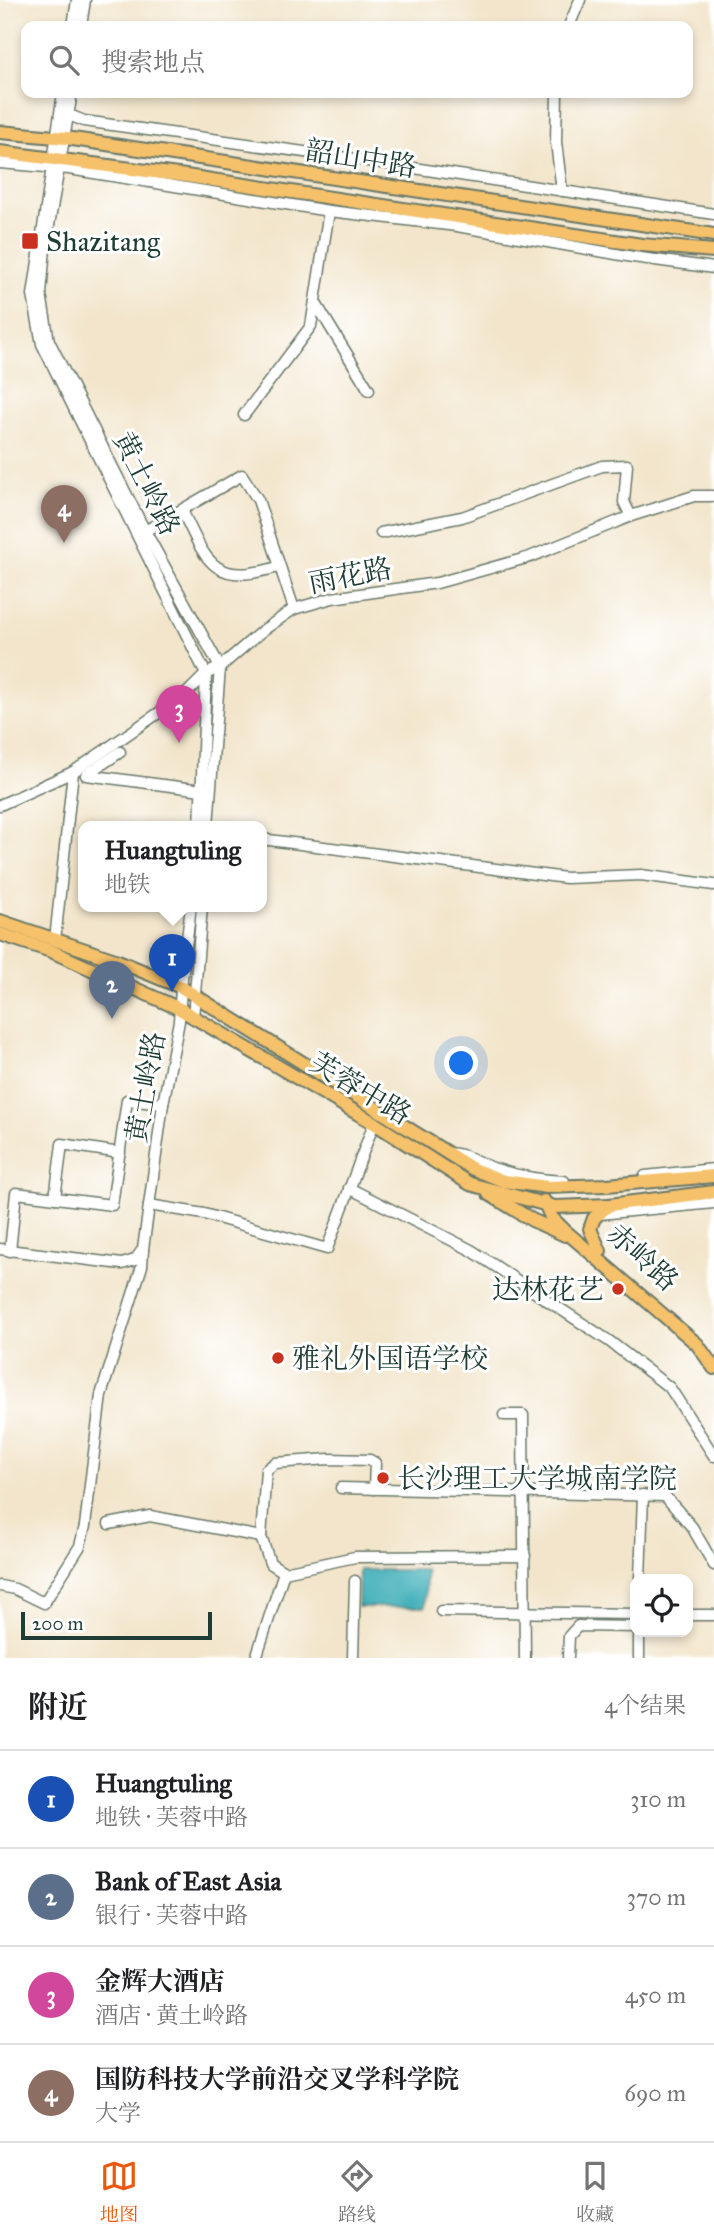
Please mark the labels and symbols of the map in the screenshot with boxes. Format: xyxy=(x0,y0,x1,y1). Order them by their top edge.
street label: 韶山中路 xyxy=(303,132,419,185)
place label: Shazitang xyxy=(46,224,161,259)
marker: Shazitang xyxy=(20,231,40,251)
street label: 黄土岭路 xyxy=(106,425,188,541)
pin: 4 xyxy=(41,485,87,543)
street label: 雨花路 xyxy=(306,550,395,601)
pin: 3 xyxy=(156,685,202,743)
pin: 1 xyxy=(149,934,195,992)
pin: 2 xyxy=(89,961,135,1019)
street label: 黄土岭路 xyxy=(119,1029,172,1145)
street label: 芙蓉中路 xyxy=(304,1045,418,1132)
your location xyxy=(444,1046,478,1080)
street label: 赤岭路 xyxy=(600,1216,686,1298)
place label: 达林花艺 xyxy=(492,1272,604,1307)
marker: 达林花艺 xyxy=(610,1281,626,1297)
place label: 雅礼外国语学校 xyxy=(292,1341,488,1376)
marker: 雅礼外国语学校 xyxy=(270,1350,286,1366)
place label: 长沙理工大学城南学院 xyxy=(397,1461,677,1496)
marker: 长沙理工大学城南学院 xyxy=(375,1470,391,1486)
scale bar xyxy=(21,1609,212,1641)

